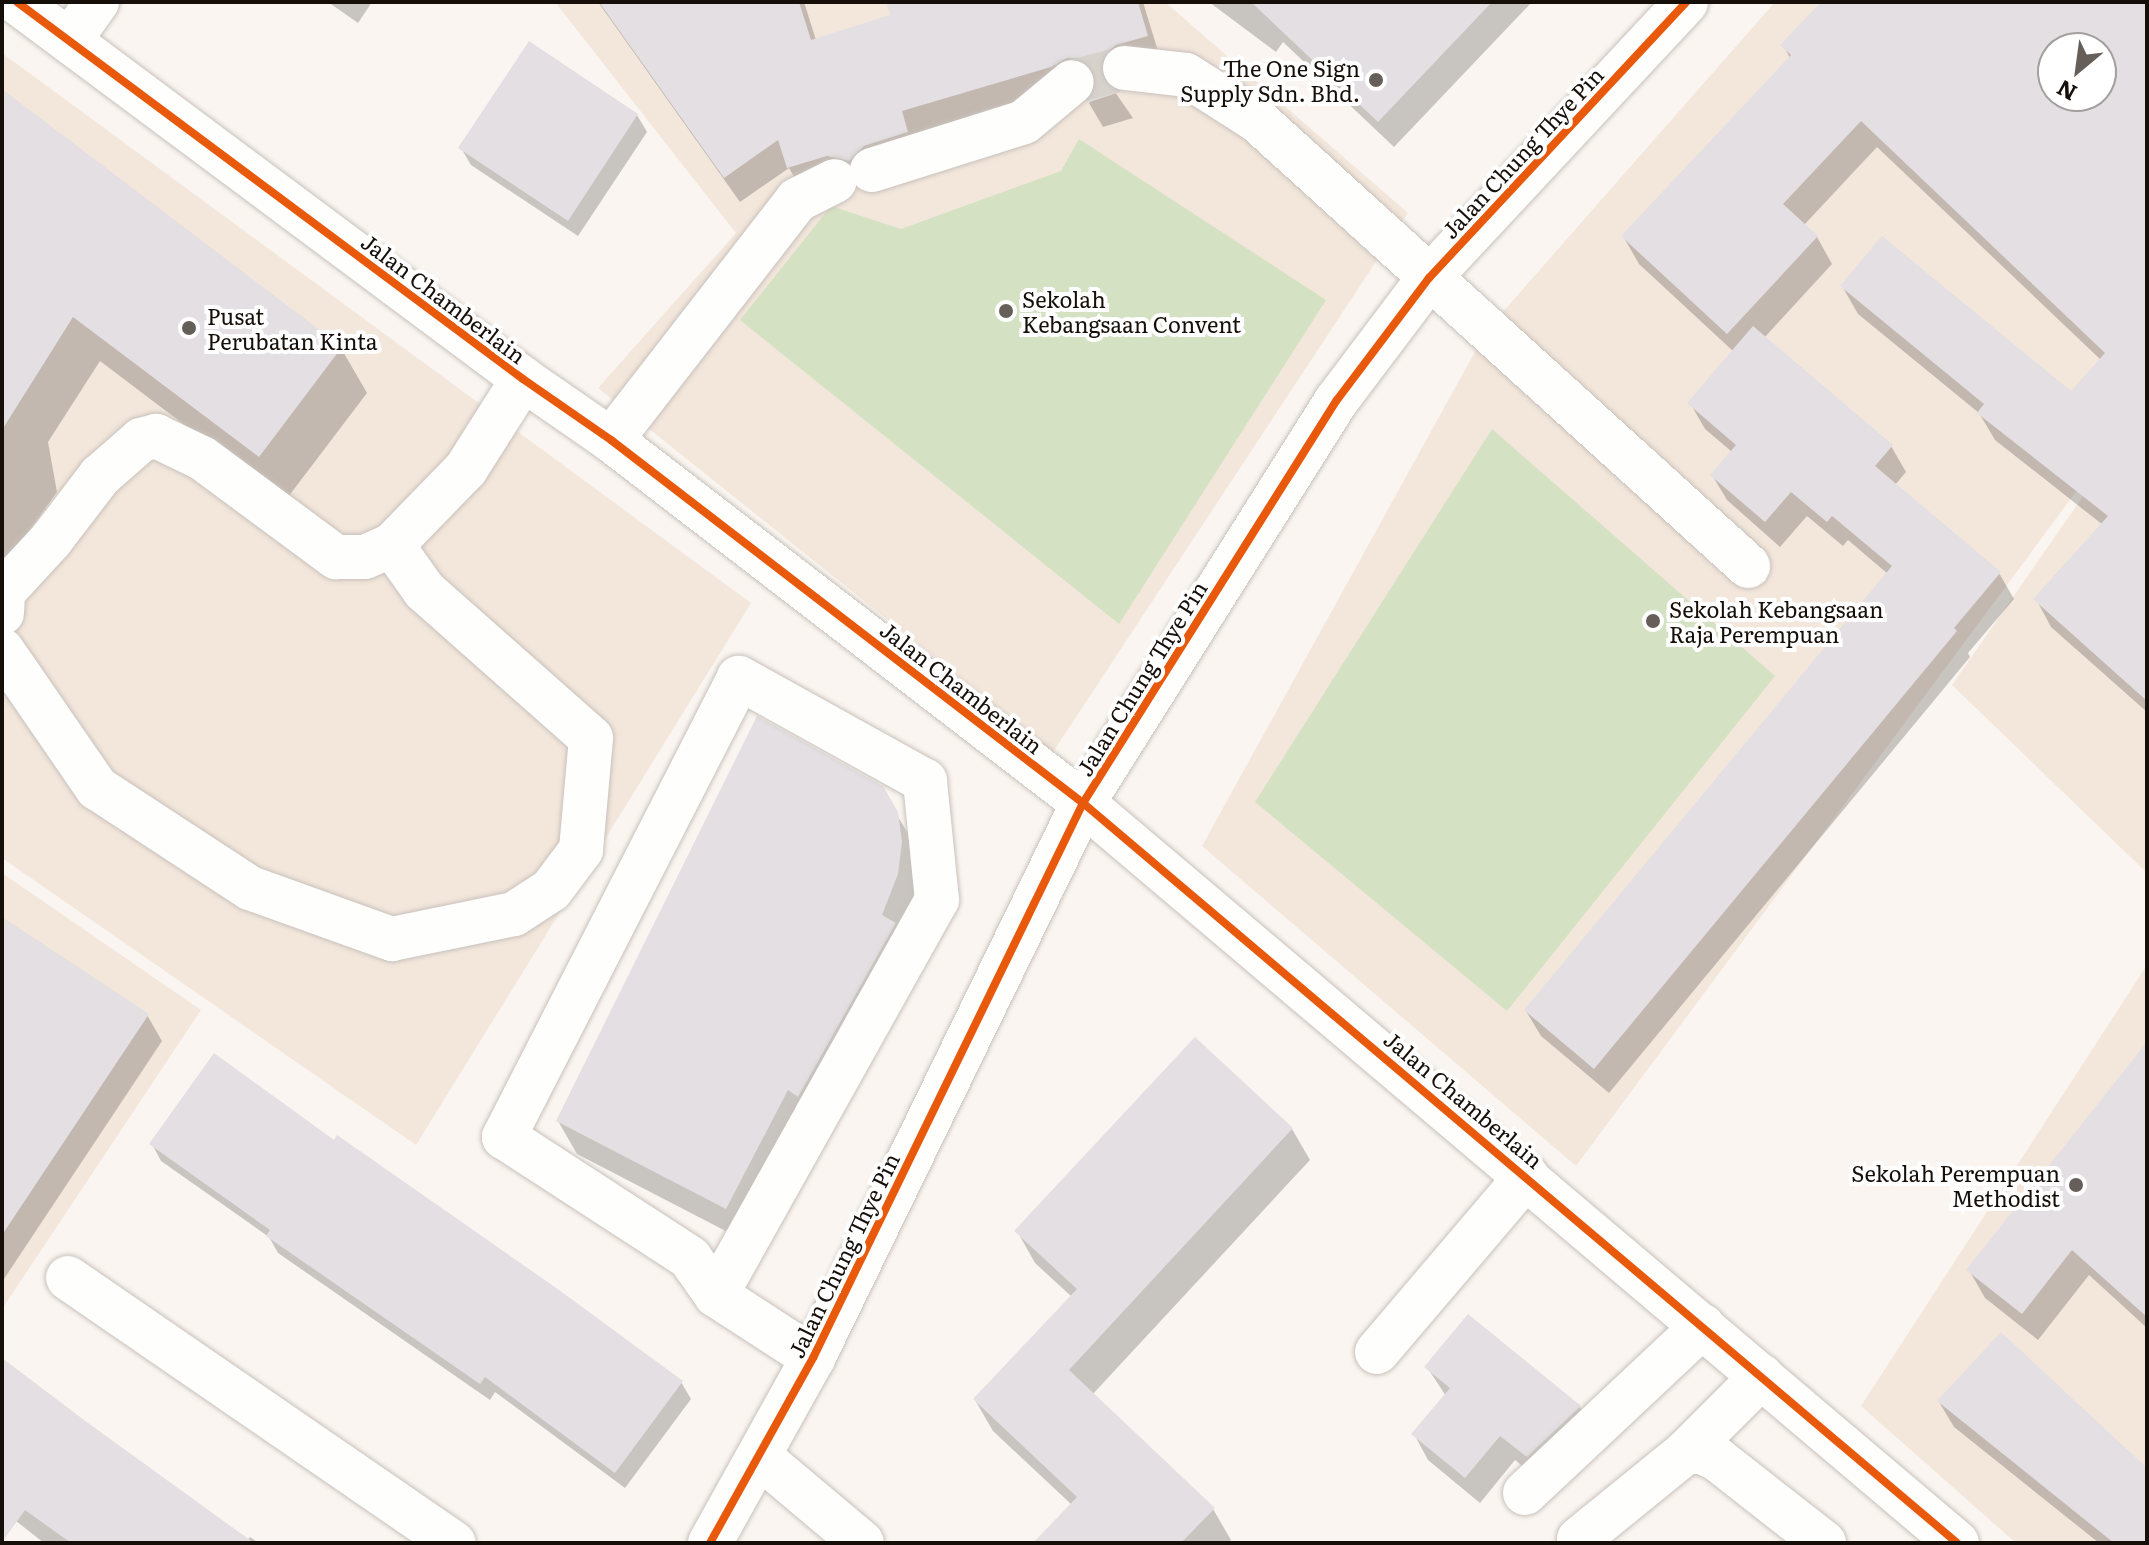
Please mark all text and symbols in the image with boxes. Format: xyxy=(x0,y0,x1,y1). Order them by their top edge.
north arrow xyxy=(2037,32,2117,112)
place label: The One Sign Supply Sdn. Bhd. xyxy=(1180,54,1360,106)
street label: Jalan Chung Thye Pin xyxy=(1436,61,1608,243)
marker: The One Sign Supply Sdn. Bhd. xyxy=(1367,71,1385,89)
text: N xyxy=(2050,73,2082,111)
street label: Jalan Chamberlain xyxy=(357,228,531,368)
place label: Sekolah Kebangsaan Convent xyxy=(1022,285,1241,336)
place label: Pusat Perubatan Kinta xyxy=(207,302,378,354)
marker: Sekolah Kebangsaan Convent xyxy=(997,302,1015,320)
marker: Pusat Perubatan Kinta xyxy=(178,317,200,339)
street label: Jalan Chung Thye Pin xyxy=(1070,576,1212,780)
place label: Sekolah Kebangsaan Raja Perempuan xyxy=(1669,595,1883,646)
marker: Sekolah Kebangsaan Raja Perempuan xyxy=(1644,612,1662,630)
street label: Jalan Chamberlain xyxy=(876,615,1048,759)
street label: Jalan Chamberlain xyxy=(1379,1025,1549,1173)
street label: Jalan Chung Thye Pin xyxy=(782,1148,904,1362)
place label: Sekolah Perempuan Methodist xyxy=(1851,1159,2060,1210)
marker: Sekolah Perempuan Methodist xyxy=(2067,1176,2085,1194)

